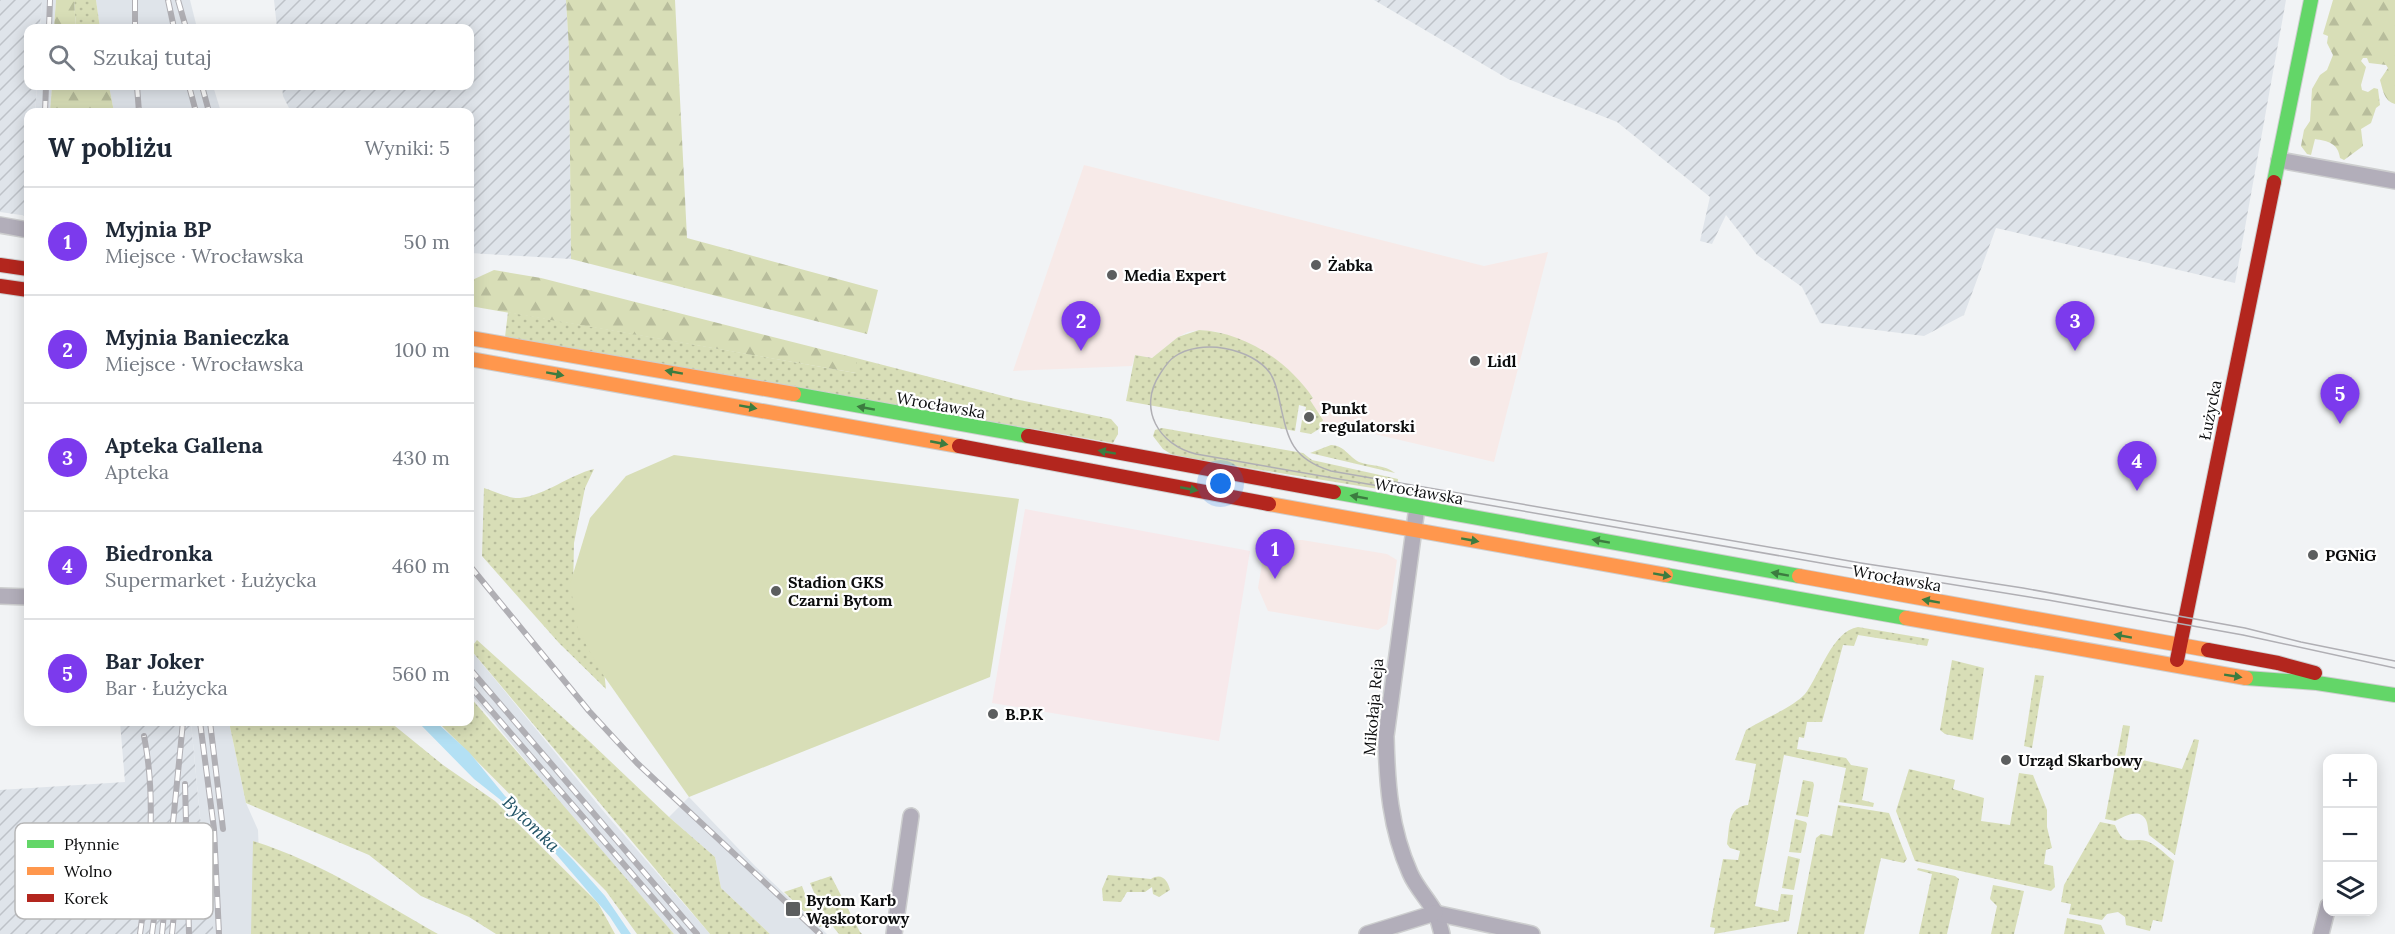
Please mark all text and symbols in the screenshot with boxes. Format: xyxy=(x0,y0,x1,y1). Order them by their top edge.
search box xyxy=(24,24,474,90)
icon: search xyxy=(45,41,78,74)
text: Szukaj tutaj xyxy=(93,43,212,71)
text: W pobliżu xyxy=(48,131,172,164)
text: Wyniki: 5 xyxy=(365,135,450,160)
text: Myjnia BP xyxy=(105,215,211,243)
text: 1 xyxy=(63,229,72,254)
text: 50 m xyxy=(404,229,450,254)
text: Miejsce · Wrocławska xyxy=(105,243,304,268)
place label: Żabka xyxy=(1328,255,1374,275)
marker: Żabka xyxy=(1309,258,1323,272)
place label: Media Expert xyxy=(1124,265,1227,285)
marker: Media Expert xyxy=(1105,268,1119,282)
pin: 2 xyxy=(1062,302,1100,351)
pin: 3 xyxy=(2056,302,2094,351)
text: Myjnia Banieczka xyxy=(105,323,289,351)
text: 2 xyxy=(62,337,73,362)
text: 100 m xyxy=(395,337,450,362)
text: Miejsce · Wrocławska xyxy=(105,351,304,376)
place label: Lidl xyxy=(1487,351,1516,371)
marker: Lidl xyxy=(1468,354,1482,368)
one-way arrow xyxy=(664,367,683,376)
one-way arrow xyxy=(546,369,565,378)
pin: 5 xyxy=(2320,374,2360,424)
street label: Łużycka xyxy=(2194,378,2226,442)
street label: Wrocławska xyxy=(895,387,987,423)
place label: Punkt regulatorski xyxy=(1321,398,1415,436)
one-way arrow xyxy=(738,403,757,412)
one-way arrow xyxy=(856,403,875,412)
marker: Punkt regulatorski xyxy=(1302,410,1316,424)
text: Apteka Gallena xyxy=(105,431,263,459)
one-way arrow xyxy=(930,439,949,448)
pin: 4 xyxy=(2118,442,2156,491)
text: 3 xyxy=(62,445,73,470)
text: 430 m xyxy=(392,445,450,470)
one-way arrow xyxy=(1097,447,1116,456)
text: Apteka xyxy=(105,459,169,484)
your location xyxy=(1206,469,1235,498)
street label: Wrocławska xyxy=(1373,473,1465,509)
one-way arrow xyxy=(1180,485,1199,494)
one-way arrow xyxy=(1350,492,1369,501)
pin: 1 xyxy=(1256,530,1294,579)
one-way arrow xyxy=(1461,536,1480,545)
one-way arrow xyxy=(1592,536,1611,545)
text: Biedronka xyxy=(105,539,213,567)
place label: PGNiG xyxy=(2325,545,2376,565)
marker: PGNiG xyxy=(2306,548,2320,562)
text: 4 xyxy=(62,553,73,578)
text: 460 m xyxy=(392,553,450,578)
street label: Wrocławska xyxy=(1851,560,1943,596)
text: Supermarket · Łużycka xyxy=(105,567,317,592)
one-way arrow xyxy=(1770,569,1789,578)
one-way arrow xyxy=(1653,570,1672,579)
place label: Stadion GKS Czarni Bytom xyxy=(788,572,893,610)
marker: Stadion GKS Czarni Bytom xyxy=(769,584,783,598)
one-way arrow xyxy=(1921,596,1940,605)
one-way arrow xyxy=(2113,631,2132,640)
text: Bar Joker xyxy=(105,647,204,675)
street label: Mikołaja Reja xyxy=(1359,657,1387,757)
text: 5 xyxy=(62,661,73,686)
text: 560 m xyxy=(392,661,450,686)
one-way arrow xyxy=(2224,672,2243,681)
text: Bar · Łużycka xyxy=(105,675,228,700)
place label: B.P.K xyxy=(1005,704,1044,724)
marker: B.P.K xyxy=(986,707,1000,721)
place label: Urząd Skarbowy xyxy=(2018,750,2143,770)
marker: Urząd Skarbowy xyxy=(1999,753,2013,767)
map controls xyxy=(2323,754,2377,916)
button: + xyxy=(2323,754,2377,808)
water label: Bytomka xyxy=(498,791,565,857)
button: − xyxy=(2323,808,2377,862)
legend xyxy=(15,823,213,919)
text: Płynnie xyxy=(64,834,120,854)
text: Wolno xyxy=(64,861,112,881)
button: layers xyxy=(2323,862,2377,916)
text: Korek xyxy=(64,888,109,908)
place label: Bytom Karb Wąskotorowy xyxy=(806,890,910,928)
marker: Bytom Karb Wąskotorowy xyxy=(784,900,802,918)

